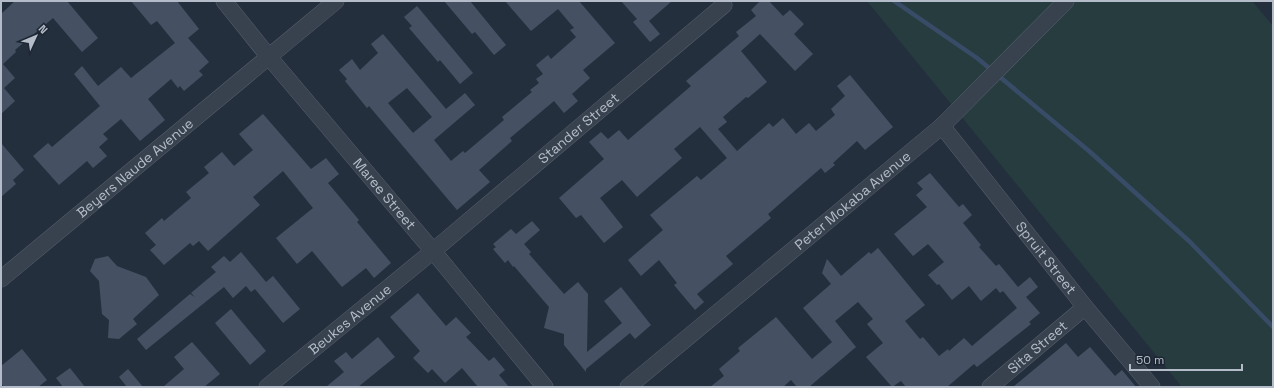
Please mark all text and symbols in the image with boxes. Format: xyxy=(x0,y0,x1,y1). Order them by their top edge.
north arrow xyxy=(16,16,56,56)
text: N xyxy=(36,22,51,37)
street label: Stander Street xyxy=(534,89,623,167)
street label: Beyers Naude Avenue xyxy=(73,114,197,222)
street label: Peter Mokaba Avenue xyxy=(791,147,914,254)
street label: Maree Street xyxy=(349,154,420,233)
street label: Spruit Street xyxy=(1012,218,1080,298)
street label: Beukes Avenue xyxy=(305,280,395,358)
street label: Sita Street xyxy=(1004,317,1071,377)
scale bar xyxy=(1130,346,1242,372)
text: 50 m xyxy=(1136,352,1164,368)

